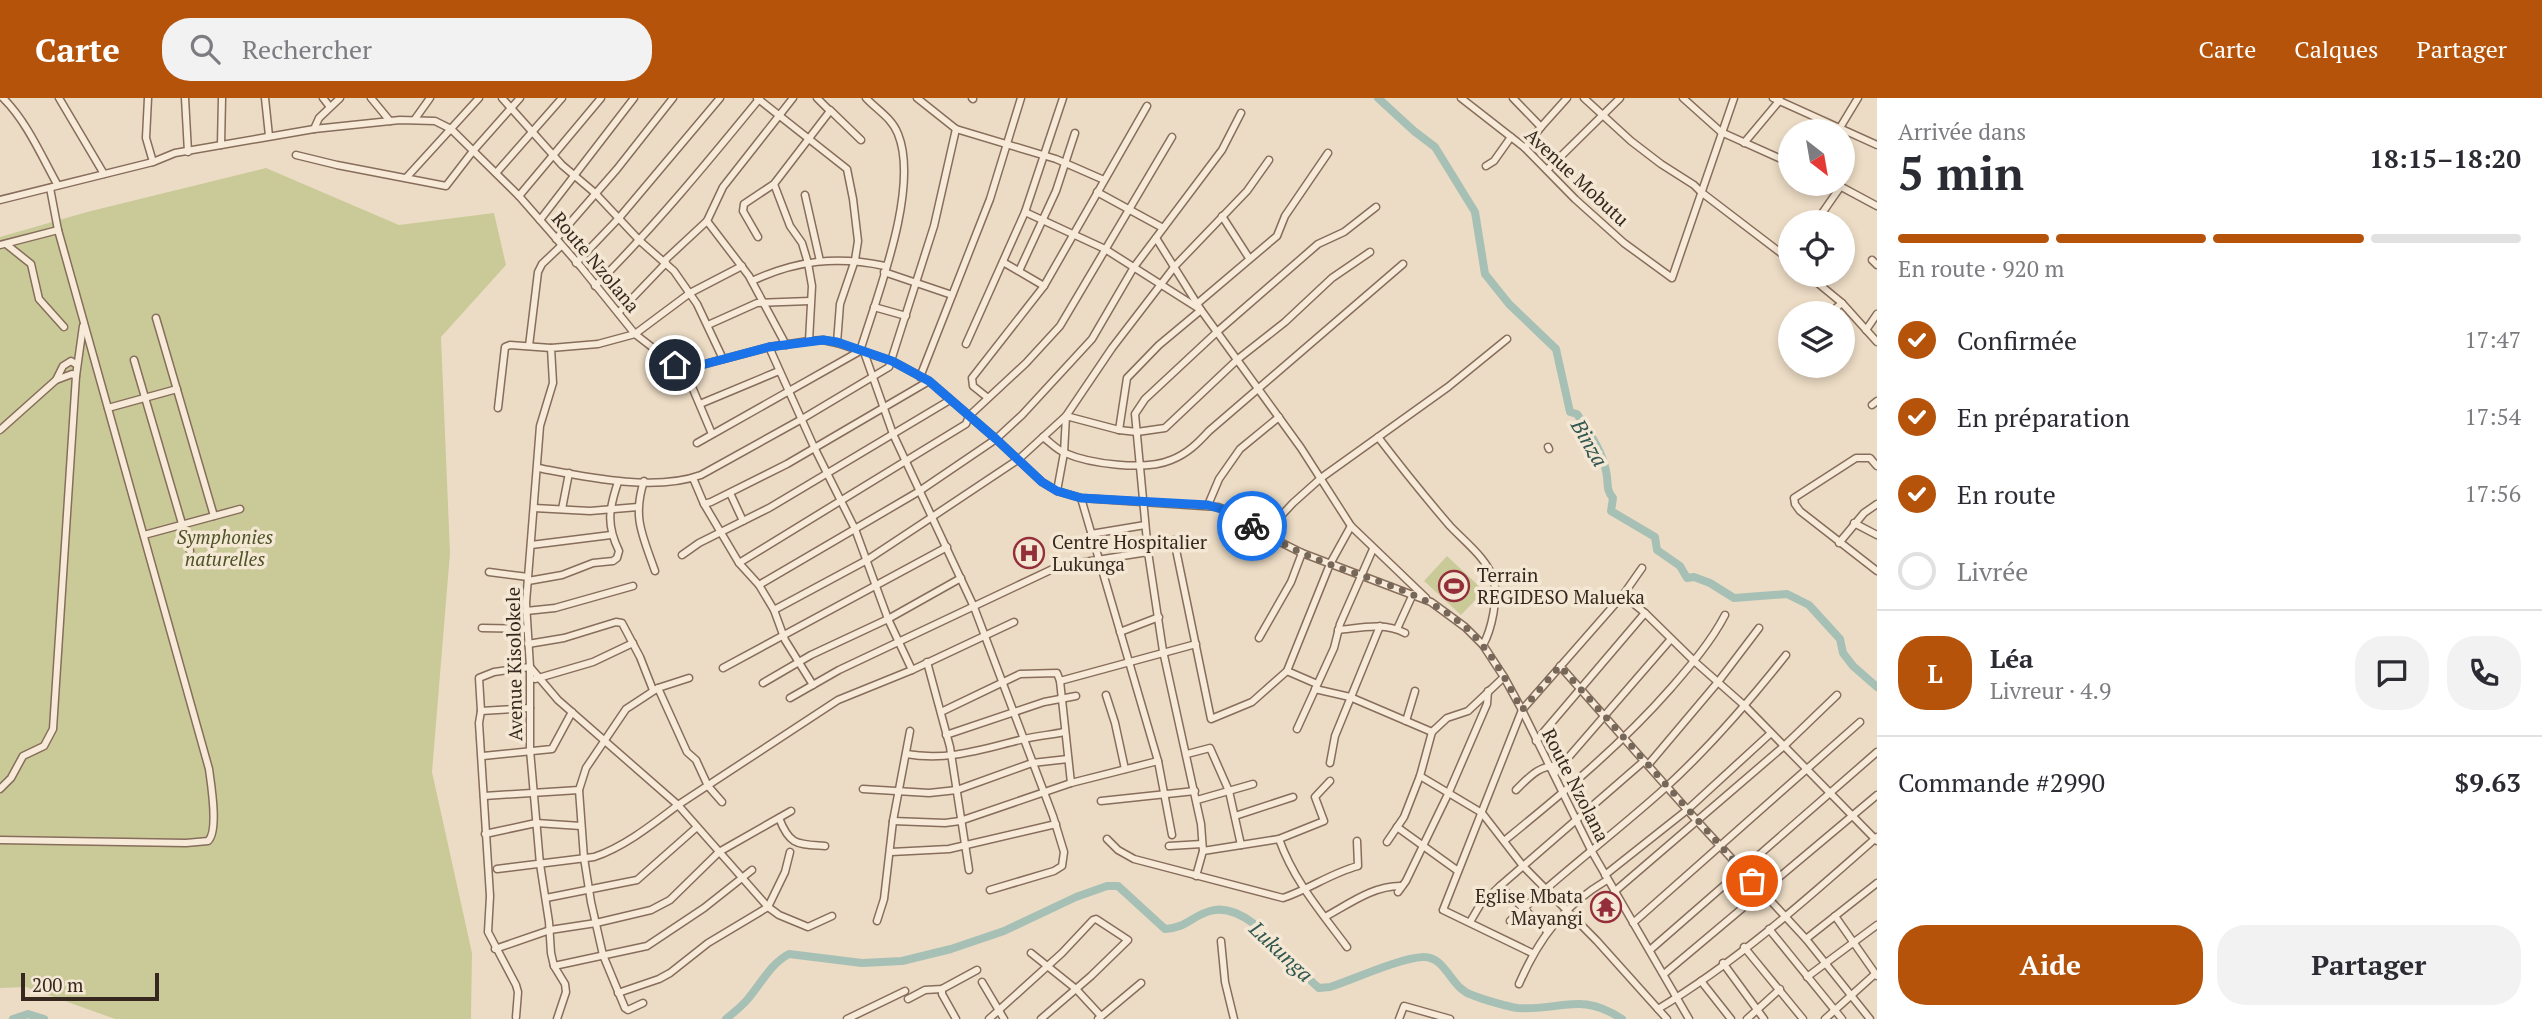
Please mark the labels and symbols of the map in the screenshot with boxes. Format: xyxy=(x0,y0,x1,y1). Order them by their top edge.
north arrow xyxy=(1778,119,1855,196)
street label: Avenue Mobutu xyxy=(1520,122,1635,231)
street label: Route Nzolana xyxy=(547,206,646,318)
pin xyxy=(645,335,705,395)
water label: Binza xyxy=(1565,413,1615,471)
courier xyxy=(1217,491,1287,561)
park label: Symphonies naturelles xyxy=(177,524,273,571)
place label: Centre Hospitalier Lukunga xyxy=(1052,529,1208,576)
hospital icon: Centre Hospitalier Lukunga xyxy=(1012,536,1046,570)
place label: Terrain REGIDESO Malueka xyxy=(1477,562,1645,609)
sports icon: Terrain REGIDESO Malueka xyxy=(1437,569,1471,603)
street label: Avenue Kisolokele xyxy=(500,587,527,741)
street label: Route Nzolana xyxy=(1537,724,1616,846)
pin xyxy=(1722,851,1782,911)
place label: Eglise Mbata Mayangi xyxy=(1475,883,1583,930)
temple icon: Eglise Mbata Mayangi xyxy=(1589,890,1623,924)
water label: Lukunga xyxy=(1243,914,1319,988)
scale bar xyxy=(21,970,159,1002)

